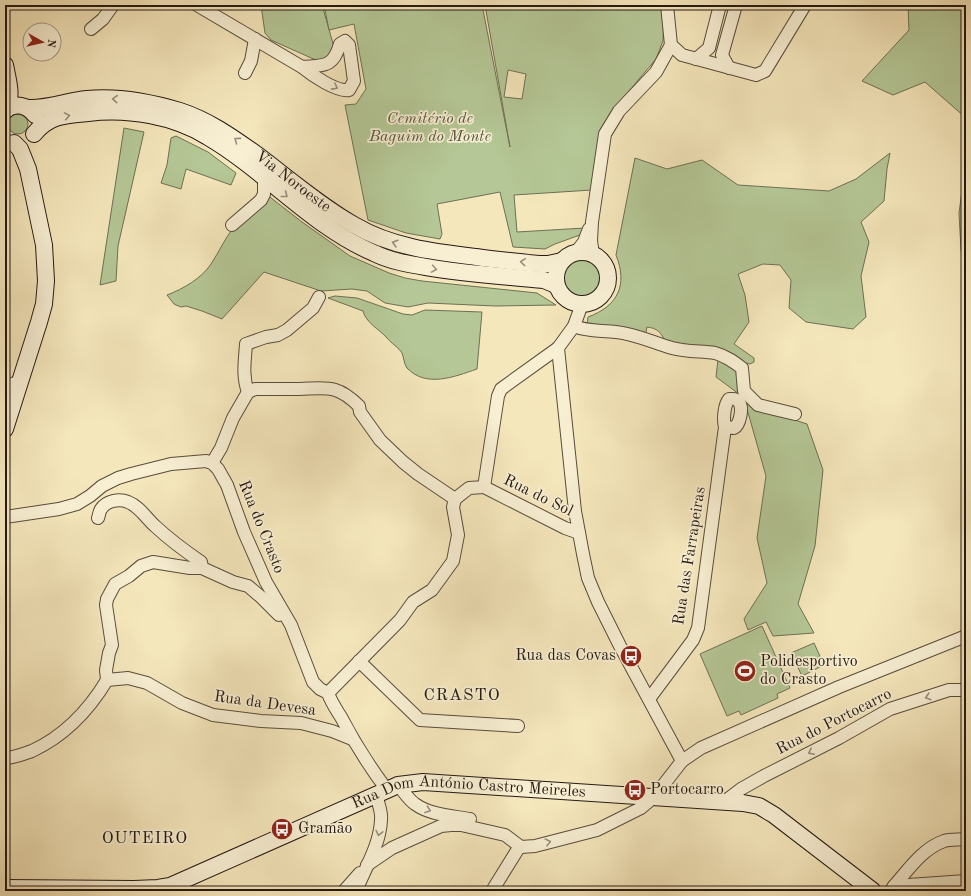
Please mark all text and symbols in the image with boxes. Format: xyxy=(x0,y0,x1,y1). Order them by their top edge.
north arrow xyxy=(22,22,62,62)
text: N xyxy=(44,38,56,49)
one-way arrow xyxy=(331,82,338,90)
one-way arrow xyxy=(112,95,118,104)
park label: Cemitério de Baguim do Monte xyxy=(368,111,491,145)
one-way arrow xyxy=(64,112,70,120)
one-way arrow xyxy=(234,138,241,145)
street label: Via Noroeste xyxy=(252,148,333,216)
one-way arrow xyxy=(280,190,287,197)
one-way arrow xyxy=(391,239,398,248)
one-way arrow xyxy=(520,258,526,267)
one-way arrow xyxy=(431,264,438,272)
street label: Rua do Sol xyxy=(501,472,575,520)
street label: Rua do Crasto xyxy=(235,478,287,576)
street label: Rua das Farrapeiras xyxy=(671,485,709,626)
bus stop icon: Rua das Covas xyxy=(618,643,644,669)
place label: Rua das Covas xyxy=(515,648,616,664)
place label: Polidesportivo do Crasto xyxy=(760,654,858,688)
sports icon: Polidesportivo do Crasto xyxy=(732,658,758,684)
street label: Rua do Portocarro xyxy=(774,686,894,758)
district label: CRASTO xyxy=(423,687,501,704)
street label: Rua da Devesa xyxy=(213,689,317,719)
one-way arrow xyxy=(925,692,932,701)
one-way arrow xyxy=(808,747,815,755)
street label: Rua Dom António Castro Meireles xyxy=(350,774,586,812)
bus stop icon: Portocarro xyxy=(622,777,648,803)
place label: Portocarro xyxy=(650,782,724,798)
one-way arrow xyxy=(424,805,431,814)
bus stop icon: Gramão xyxy=(269,816,295,842)
place label: Gramão xyxy=(298,821,353,837)
district label: OUTEIRO xyxy=(102,830,188,847)
one-way arrow xyxy=(375,830,383,836)
one-way arrow xyxy=(545,839,551,847)

